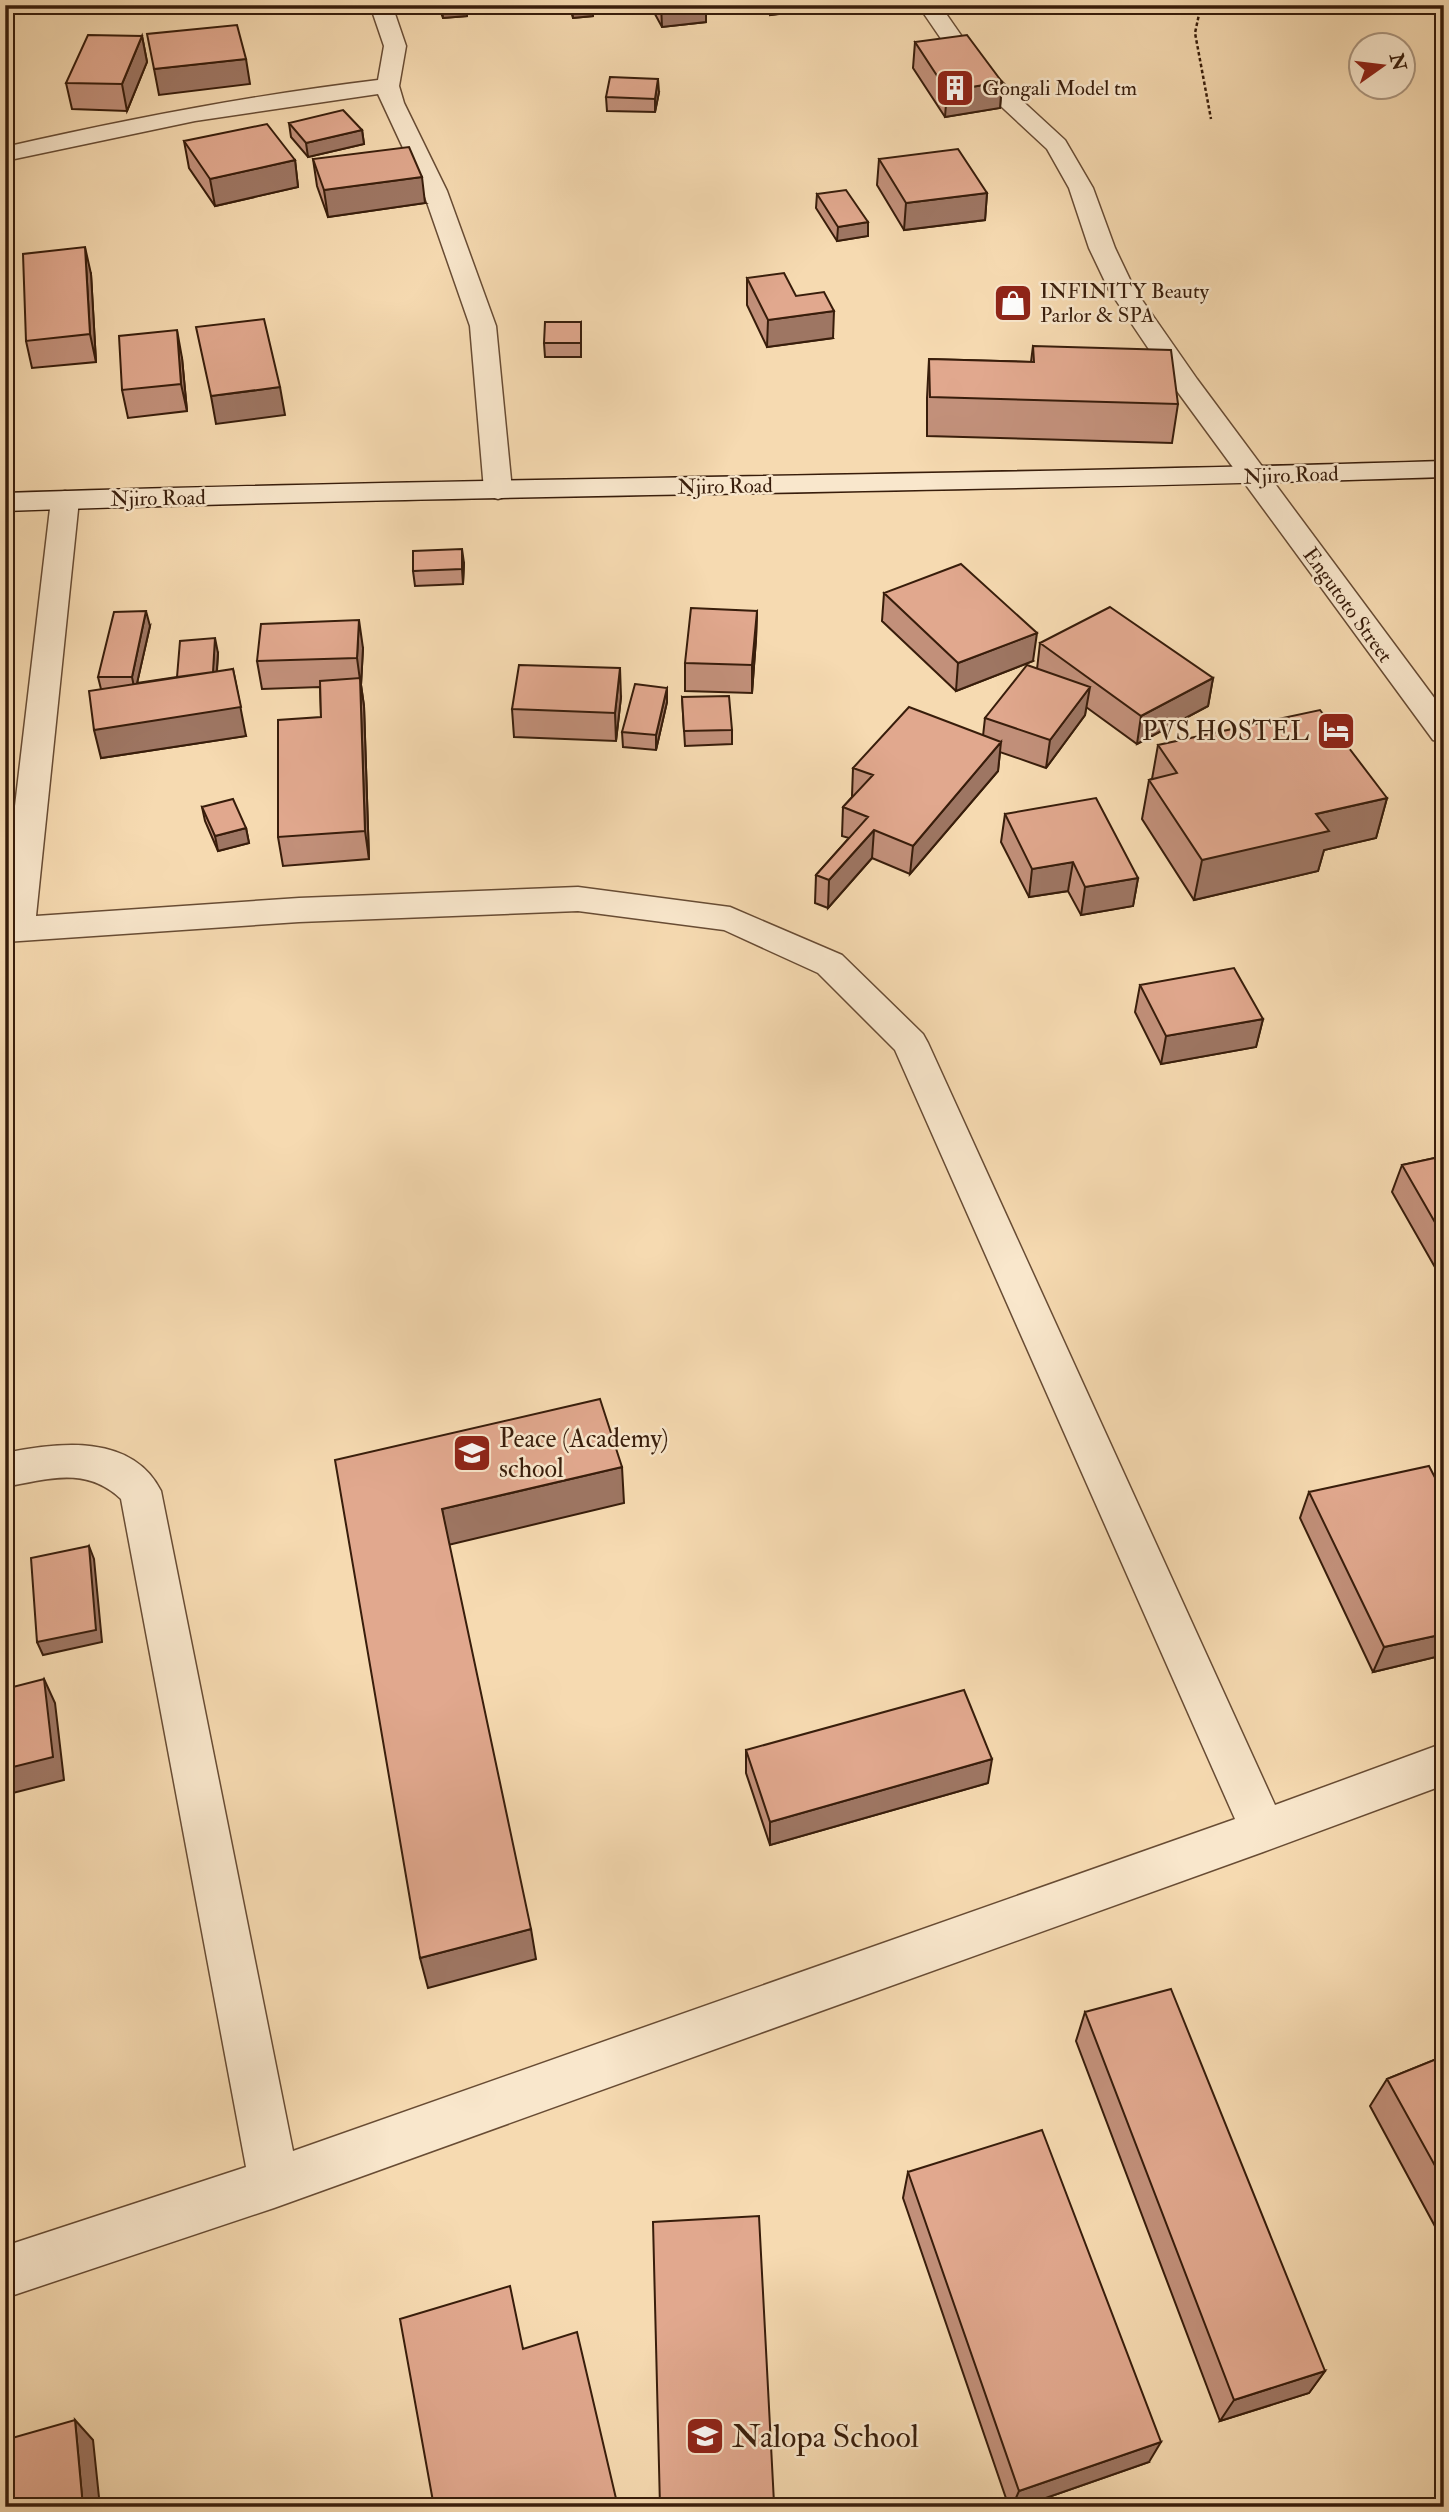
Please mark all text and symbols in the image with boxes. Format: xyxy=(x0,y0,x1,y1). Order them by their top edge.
north arrow xyxy=(1348,32,1418,102)
text: N xyxy=(1384,50,1411,74)
building icon: Gongali Model tm xyxy=(934,67,976,109)
place label: Gongali Model tm xyxy=(982,75,1137,102)
place label: INFINITY Beauty Parlor & SPA xyxy=(1040,278,1210,329)
shop icon: INFINITY Beauty Parlor & SPA xyxy=(992,282,1034,324)
street label: Njiro Road xyxy=(1243,460,1340,491)
street label: Njiro Road xyxy=(677,472,774,501)
street label: Njiro Road xyxy=(110,484,207,513)
street label: Engutoto Street xyxy=(1297,542,1399,668)
hotel icon: PVS HOSTEL xyxy=(1315,710,1357,752)
place label: PVS HOSTEL xyxy=(1142,716,1309,748)
place label: Peace (Academy) school xyxy=(499,1423,669,1485)
school or university icon: Peace (Academy) school xyxy=(451,1432,493,1474)
school or university icon: Nalopa School xyxy=(684,2415,726,2457)
place label: Nalopa School xyxy=(732,2417,919,2457)

